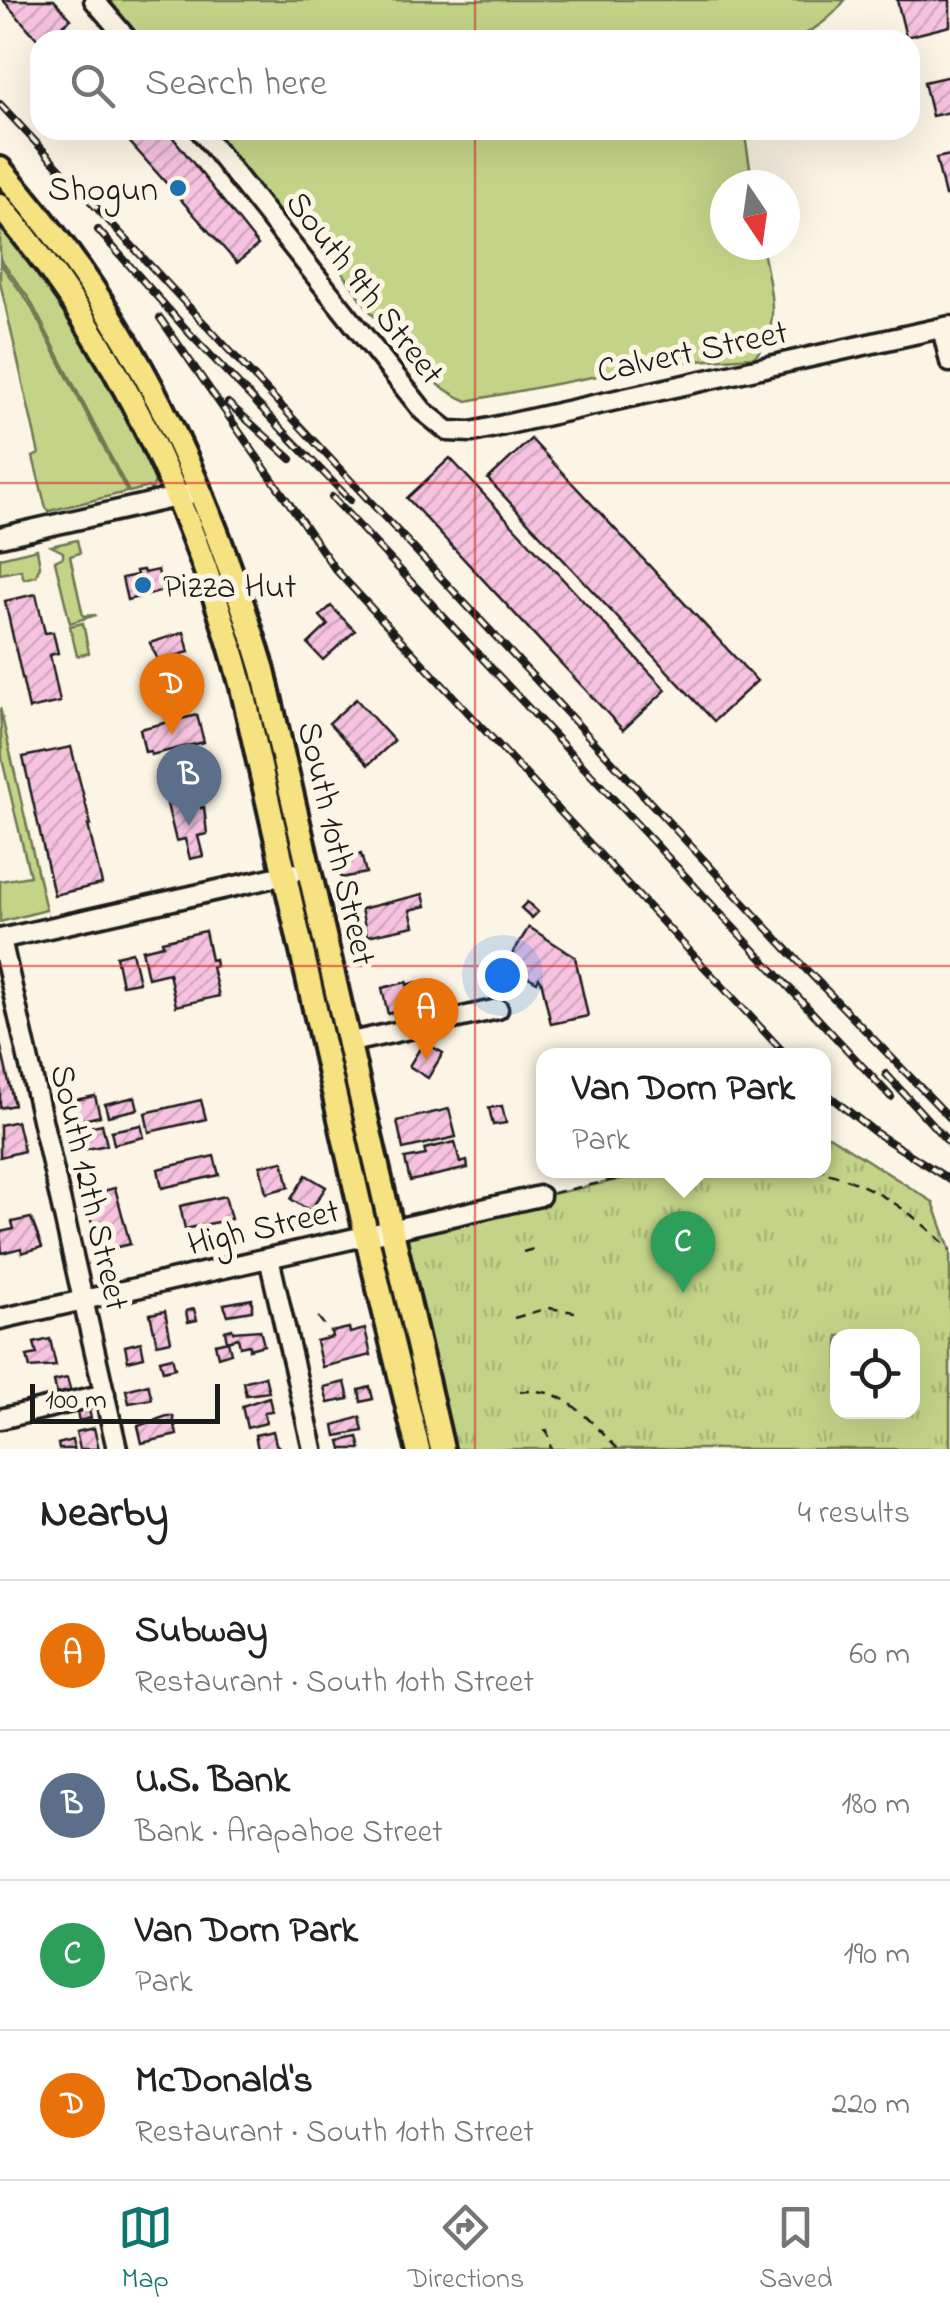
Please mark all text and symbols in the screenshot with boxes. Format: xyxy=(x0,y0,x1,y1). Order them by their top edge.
search box xyxy=(30,30,920,140)
text: Search here xyxy=(145,57,327,113)
icon: search xyxy=(65,58,120,113)
place label: Shogun xyxy=(48,166,158,217)
north arrow xyxy=(710,170,800,260)
marker: Shogun xyxy=(167,177,189,199)
street label: South 9th Street xyxy=(271,181,455,397)
street label: Calvert Street xyxy=(593,308,793,399)
place label: Pizza Hut xyxy=(163,563,297,614)
marker: Pizza Hut xyxy=(132,574,154,596)
pin: D xyxy=(140,652,204,735)
street label: South 10th Street xyxy=(282,717,388,971)
pin: B xyxy=(156,744,222,826)
your location xyxy=(477,950,528,1001)
pin: A xyxy=(394,978,458,1060)
popup xyxy=(536,1048,831,1178)
street label: South 12th Street xyxy=(34,1059,141,1316)
text: Van Dorn Park xyxy=(572,1062,795,1118)
text: Park xyxy=(572,1118,630,1165)
street label: High Street xyxy=(183,1187,345,1272)
pin: C xyxy=(650,1210,716,1293)
map controls xyxy=(830,1329,920,1419)
button: locate xyxy=(830,1329,920,1419)
scale bar xyxy=(30,1379,220,1424)
text: 100 m xyxy=(45,1381,107,1422)
text: Nearby xyxy=(40,1484,168,1545)
text: 4 results xyxy=(798,1491,910,1538)
text: Subway xyxy=(135,1604,268,1660)
text: A xyxy=(63,1632,82,1679)
text: 60 m xyxy=(849,1632,910,1679)
text: Restaurant · South 10th Street xyxy=(135,1660,534,1707)
text: U.S. Bank xyxy=(135,1754,290,1810)
text: B xyxy=(62,1782,83,1829)
text: 180 m xyxy=(841,1782,910,1829)
text: Bank · Arapahoe Street xyxy=(135,1810,443,1857)
text: Van Dorn Park xyxy=(135,1904,358,1960)
text: C xyxy=(64,1932,81,1979)
text: 190 m xyxy=(844,1932,910,1979)
text: Park xyxy=(135,1960,193,2007)
text: McDonald's xyxy=(135,2054,313,2110)
text: D xyxy=(61,2082,84,2129)
text: 220 m xyxy=(832,2082,910,2129)
text: Restaurant · South 10th Street xyxy=(135,2110,534,2157)
tab: Map xyxy=(118,2200,173,2301)
tab: Directions xyxy=(408,2200,524,2301)
tab: Saved xyxy=(759,2200,832,2301)

